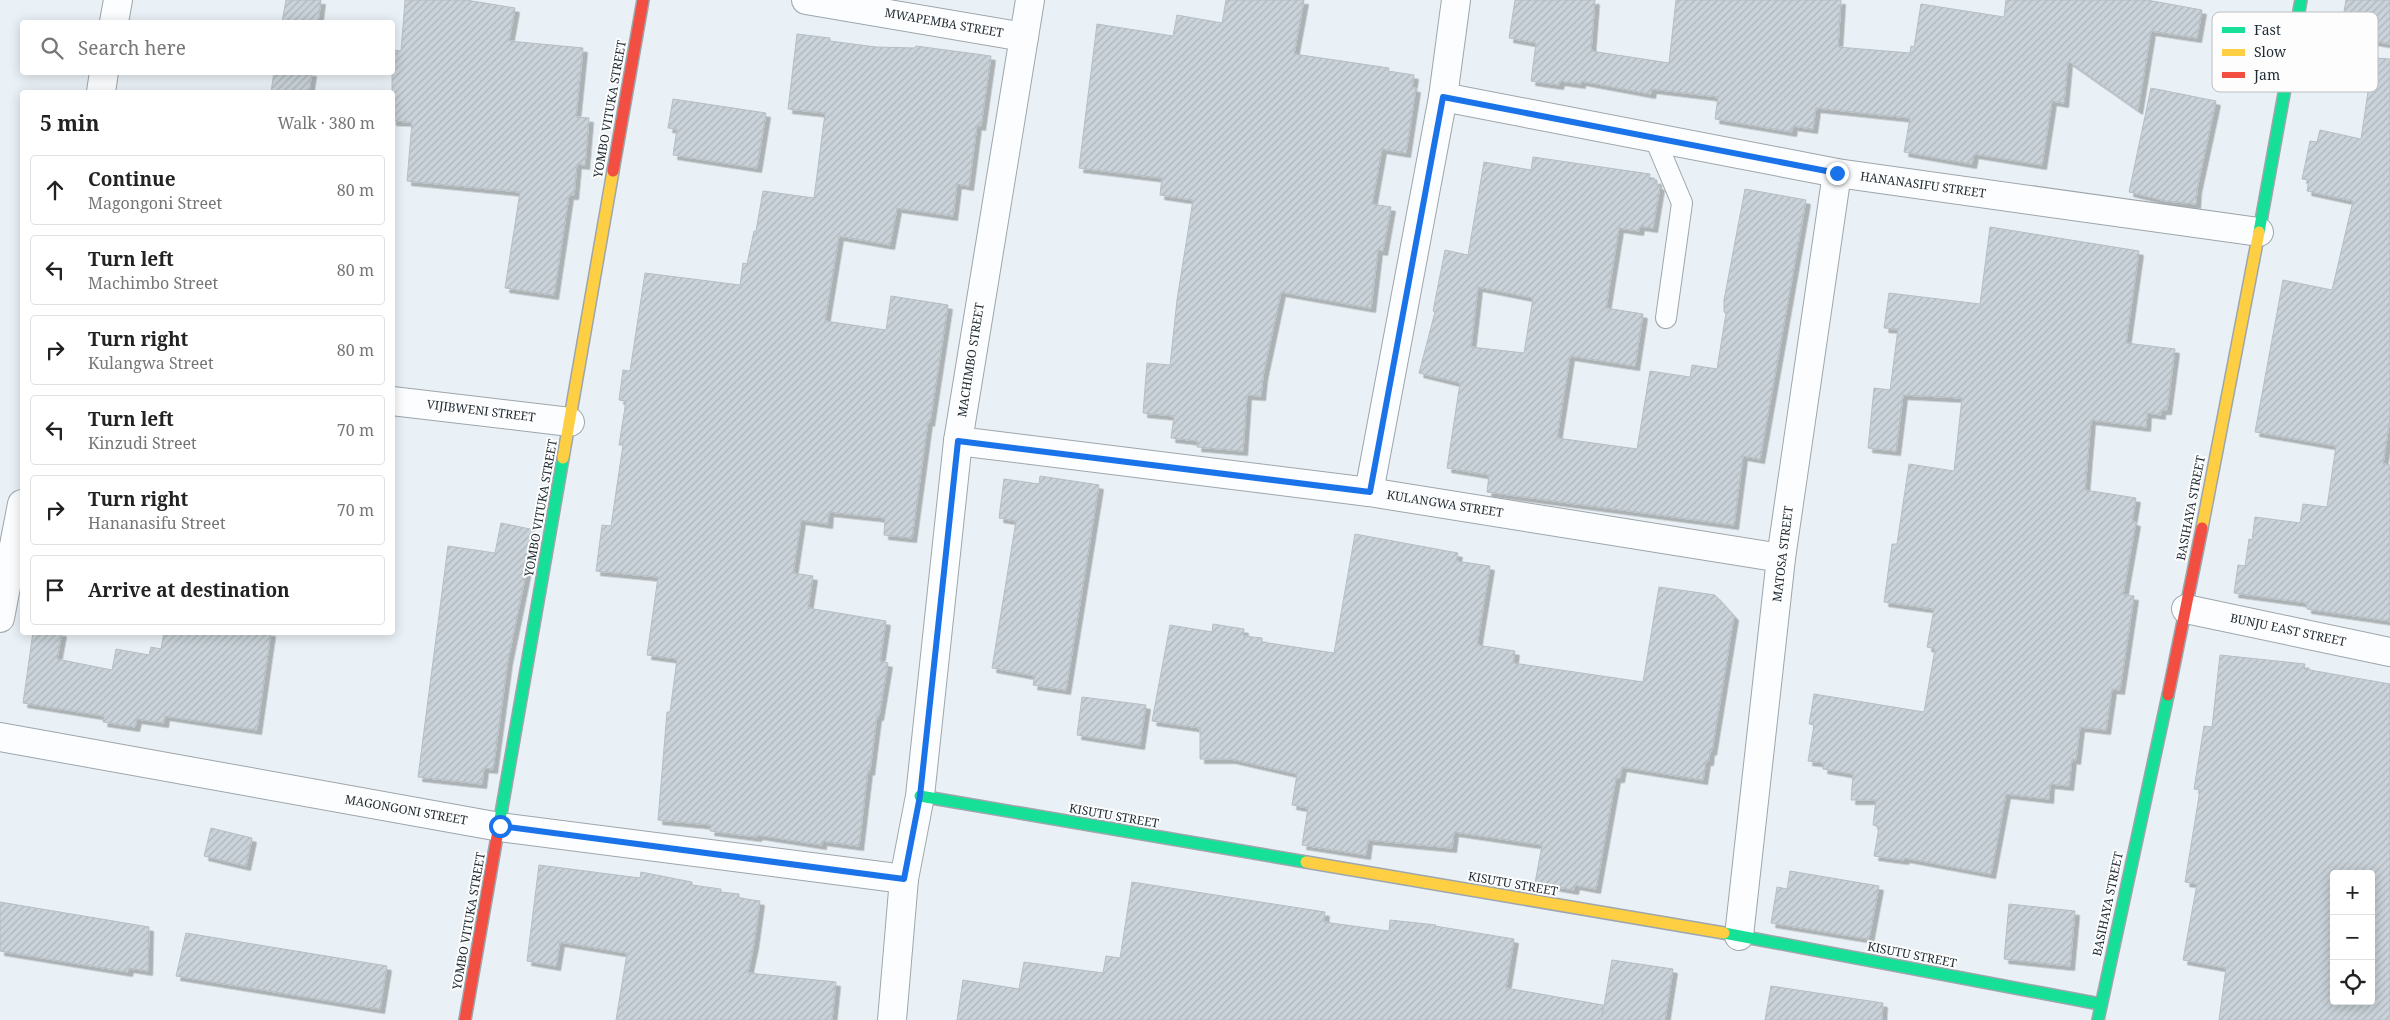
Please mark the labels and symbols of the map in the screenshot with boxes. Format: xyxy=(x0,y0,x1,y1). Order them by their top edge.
street label: MWAPEMBA STREET xyxy=(883,4,1005,41)
legend xyxy=(2212,12,2378,92)
text: Fast xyxy=(2254,20,2281,39)
street label: YOMBO VITUKA STREET xyxy=(589,38,630,180)
text: Slow xyxy=(2254,42,2287,61)
text: Jam xyxy=(2253,65,2280,84)
route end xyxy=(1826,162,1849,185)
street label: HANANASIFU STREET xyxy=(1859,167,1988,202)
street label: MACHIMBO STREET xyxy=(953,301,988,418)
street label: VIJIBWENI STREET xyxy=(426,395,537,426)
street label: YOMBO VITUKA STREET xyxy=(520,437,561,579)
street label: BASIHAYA STREET xyxy=(2172,454,2209,562)
street label: KULANGWA STREET xyxy=(1386,486,1505,521)
street label: MATOSA STREET xyxy=(1768,504,1797,603)
street label: BUNJU EAST STREET xyxy=(2229,609,2348,650)
street label: MAGONGONI STREET xyxy=(344,790,469,829)
street label: KISUTU STREET xyxy=(1068,799,1161,832)
route start xyxy=(489,815,512,838)
street label: YOMBO VITUKA STREET xyxy=(448,850,489,992)
street label: BASIHAYA STREET xyxy=(2088,850,2127,958)
street label: KISUTU STREET xyxy=(1467,867,1560,900)
street label: KISUTU STREET xyxy=(1866,937,1959,972)

